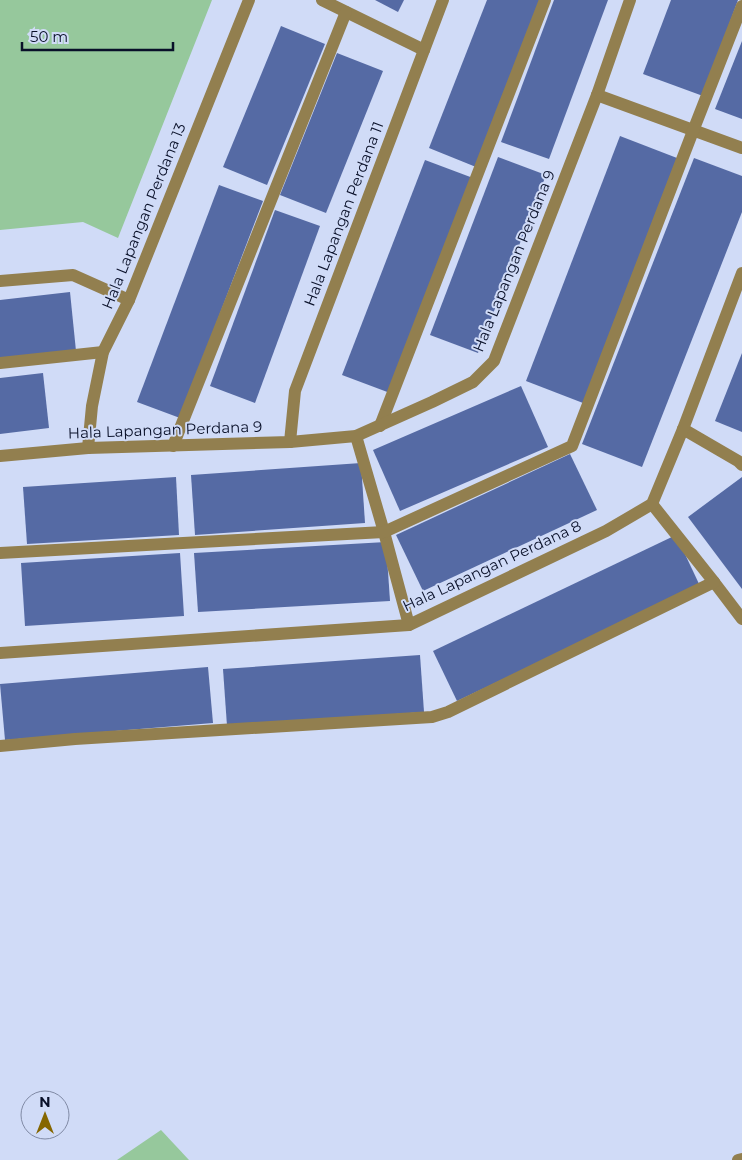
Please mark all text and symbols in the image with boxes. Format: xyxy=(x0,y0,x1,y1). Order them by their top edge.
scale bar xyxy=(22,20,174,52)
text: 50 m xyxy=(30,27,68,46)
street label: Hala Lapangan Perdana 11 xyxy=(300,119,388,309)
street label: Hala Lapangan Perdana 13 xyxy=(97,120,190,312)
street label: Hala Lapangan Perdana 9 xyxy=(468,167,559,354)
street label: Hala Lapangan Perdana 9 xyxy=(68,417,262,442)
street label: Hala Lapangan Perdana 8 xyxy=(399,516,584,615)
north arrow xyxy=(20,1090,70,1140)
text: N xyxy=(39,1093,51,1111)

